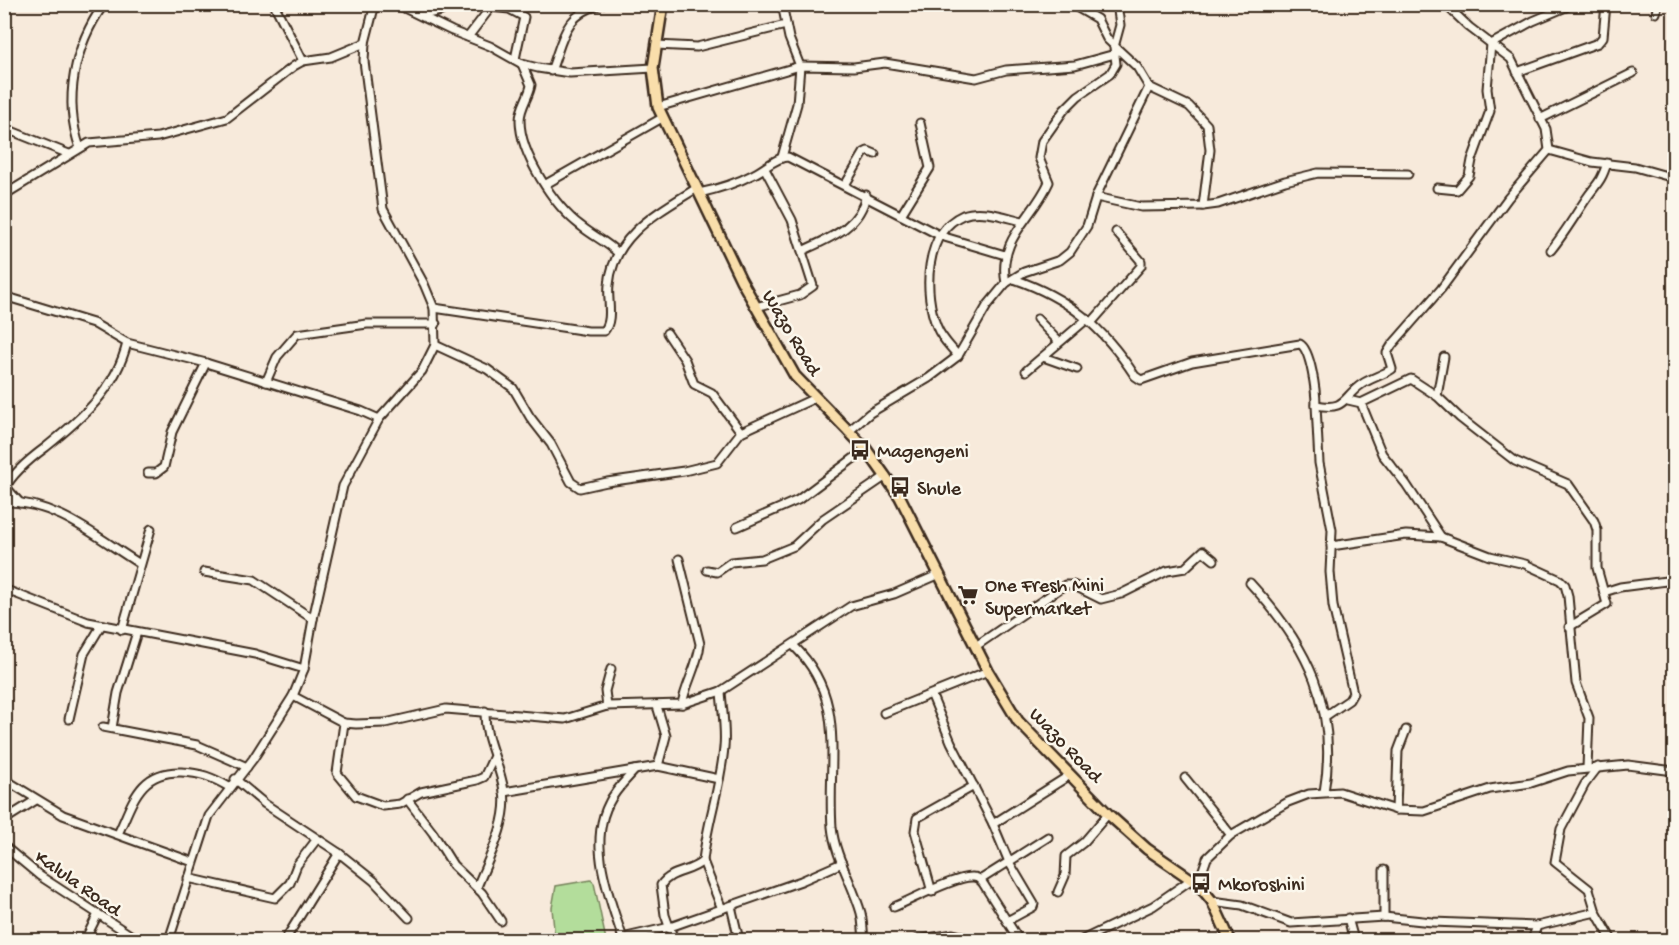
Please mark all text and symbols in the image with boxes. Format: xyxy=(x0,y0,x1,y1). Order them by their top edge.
street label: Wazo Road xyxy=(755,287,826,383)
bus stop icon: Magengeni xyxy=(848,438,872,462)
place label: Magengeni xyxy=(877,442,969,465)
bus stop icon: Shule xyxy=(888,475,912,499)
place label: Shule xyxy=(917,479,962,502)
place label: One Fresh Mini Supermarket xyxy=(985,576,1104,622)
supermarket icon: One Fresh Mini Supermarket xyxy=(956,583,980,607)
street label: Wazo Road xyxy=(1023,704,1108,790)
street label: Kalula Road xyxy=(30,847,126,924)
bus stop icon: Mkoroshini xyxy=(1189,871,1213,895)
place label: Mkoroshini xyxy=(1218,875,1305,898)

